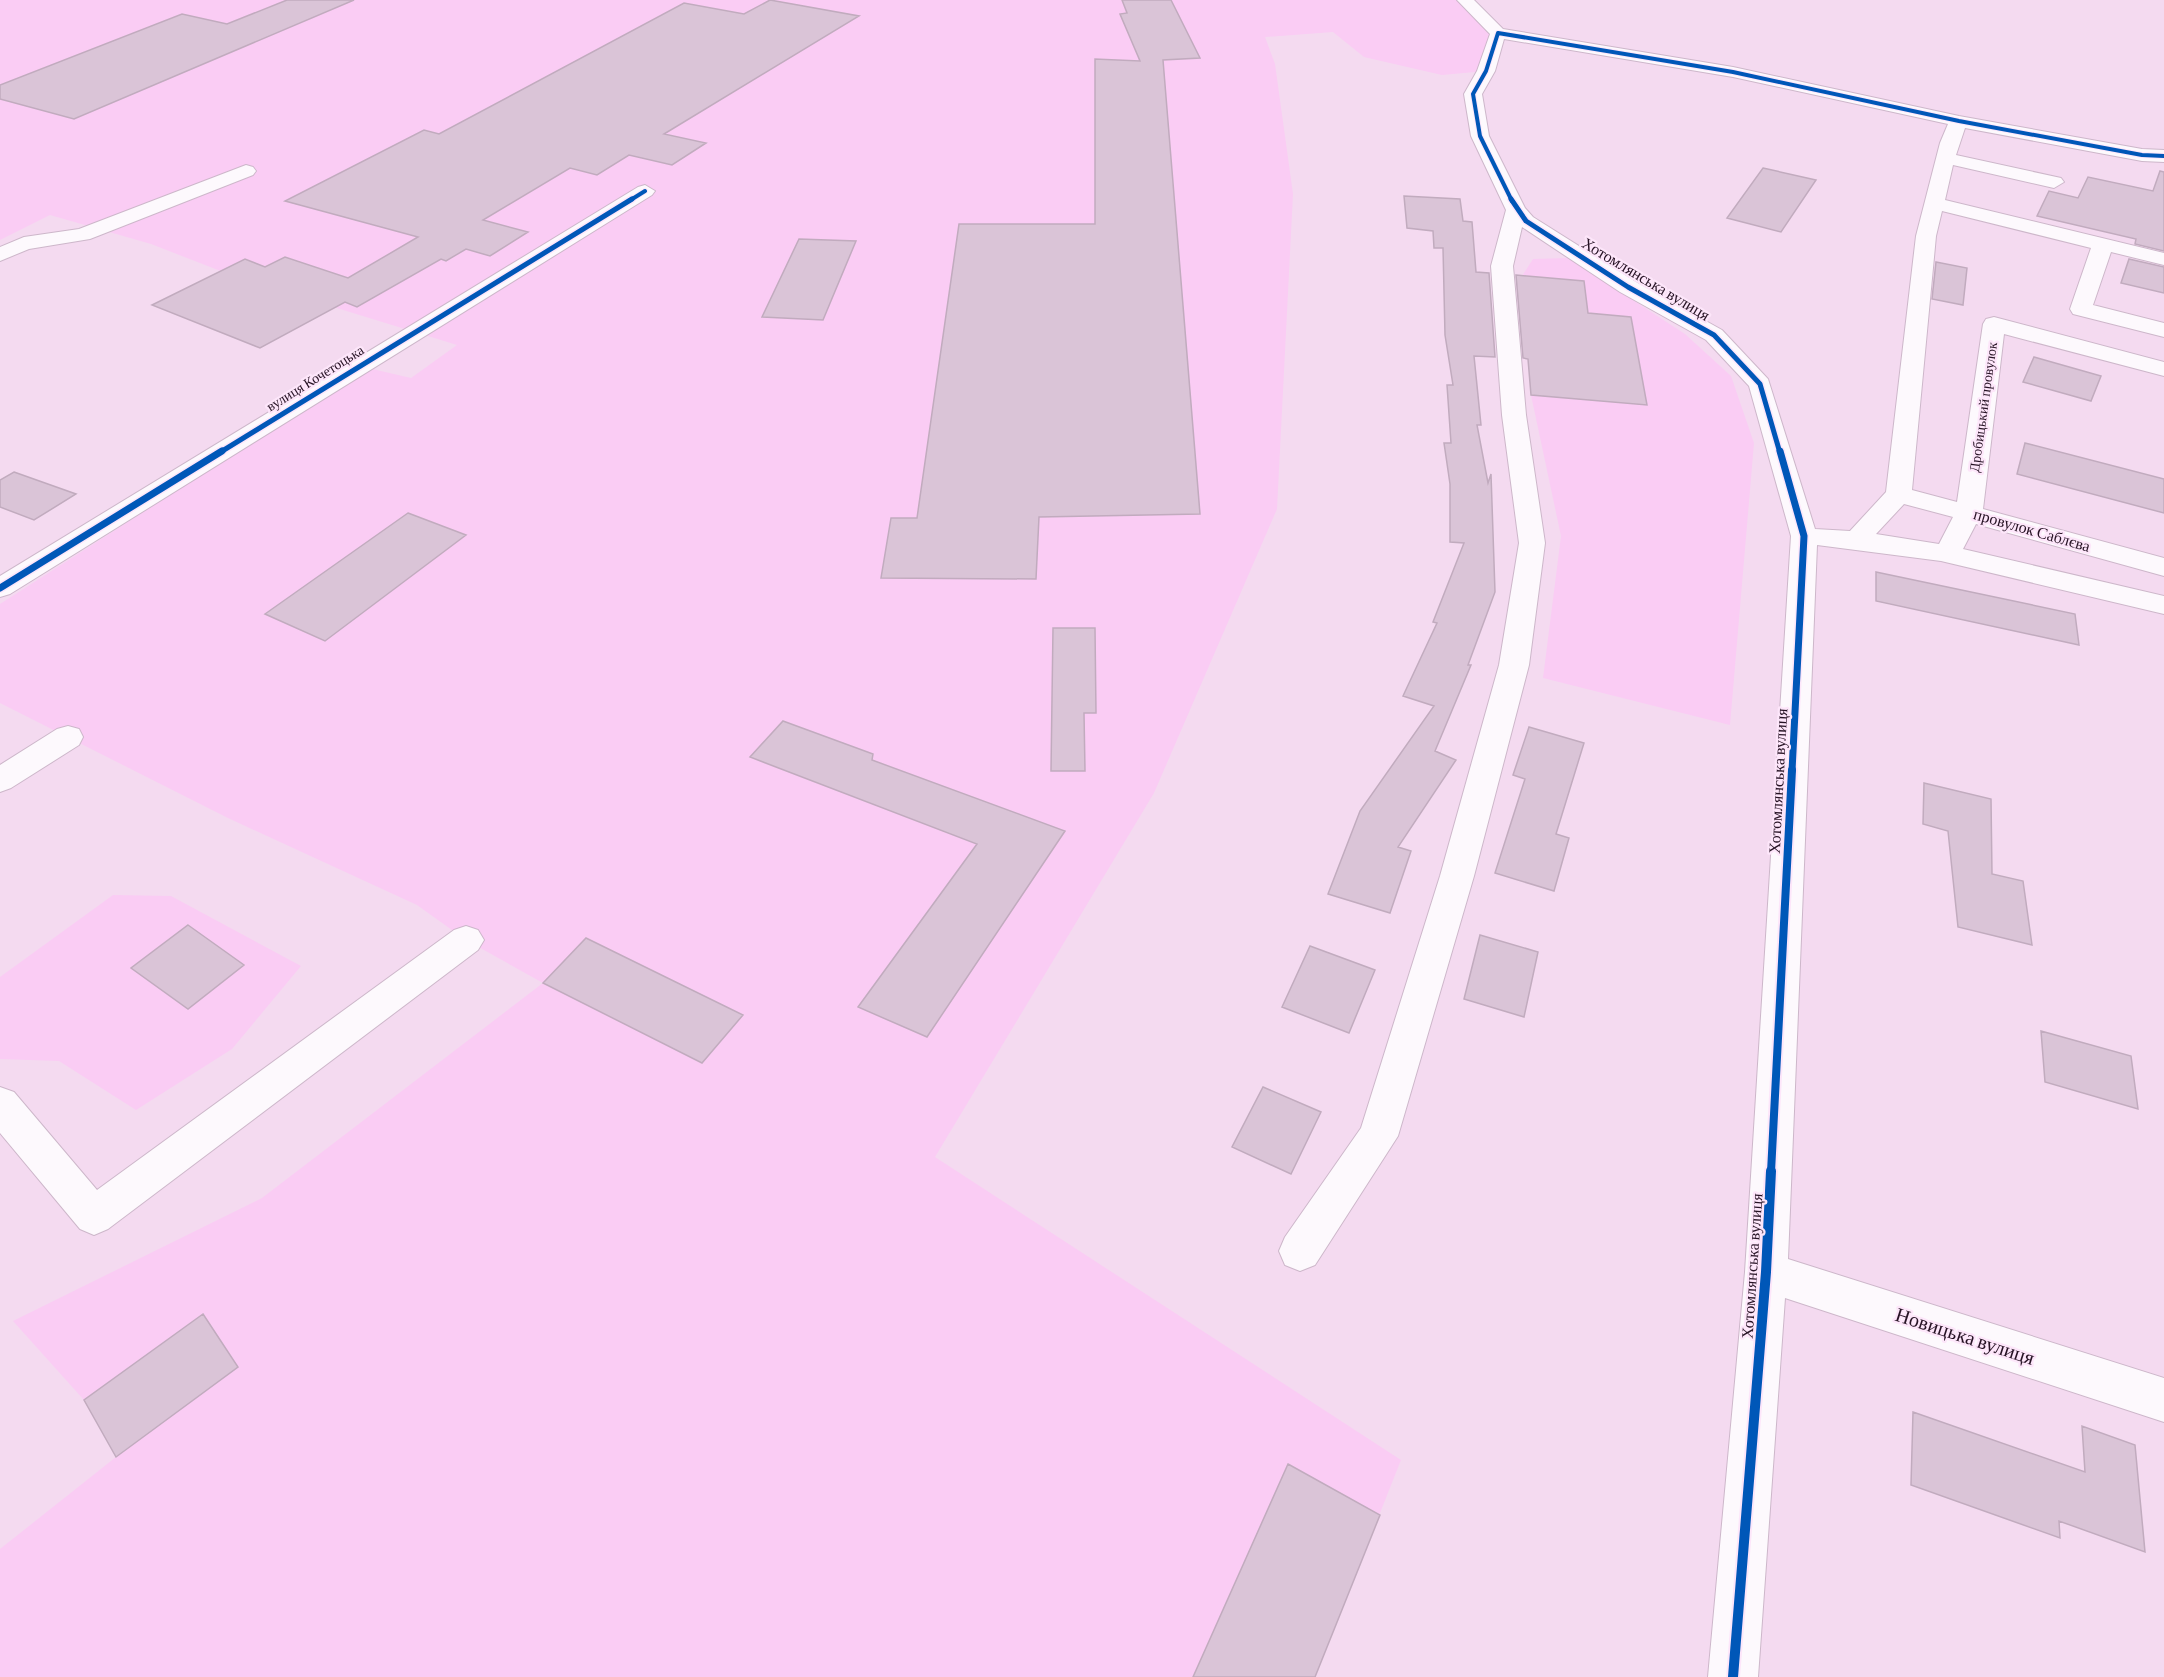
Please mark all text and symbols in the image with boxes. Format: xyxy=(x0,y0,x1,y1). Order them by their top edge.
street label: Хотомлянська вулиця xyxy=(1579,234,1713,325)
street label: вулиця Кочетоцька xyxy=(263,341,367,414)
street label: Дробицький провулок xyxy=(1966,341,2000,473)
street label: провулок Саблєва xyxy=(1971,505,2092,556)
street label: Хотомлянська вулиця xyxy=(1766,707,1791,854)
street label: Хотомлянська вулиця xyxy=(1738,1192,1767,1339)
street label: Новицька вулиця xyxy=(1892,1303,2037,1370)

